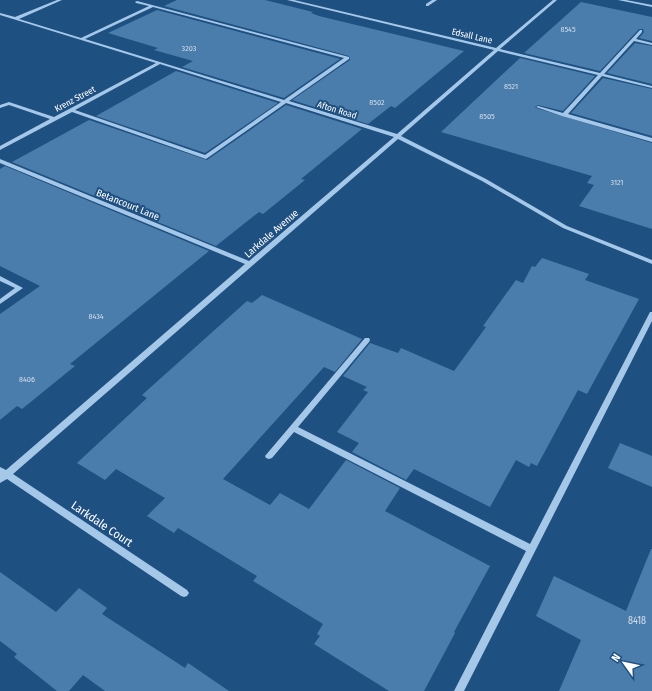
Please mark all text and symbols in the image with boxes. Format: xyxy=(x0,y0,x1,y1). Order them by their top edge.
house number: 8545 xyxy=(560,25,576,34)
street label: Edsall Lane xyxy=(451,26,494,46)
house number: 3203 xyxy=(182,44,197,53)
house number: 8521 xyxy=(504,82,518,91)
street label: Krenz Street xyxy=(53,84,97,114)
house number: 8502 xyxy=(369,98,385,107)
street label: Afton Road xyxy=(316,99,358,121)
house number: 8505 xyxy=(479,112,495,121)
house number: 3121 xyxy=(610,178,624,187)
street label: Betancourt Lane xyxy=(94,187,161,223)
street label: Larkdale Avenue xyxy=(242,207,301,260)
house number: 8434 xyxy=(88,312,104,321)
house number: 8406 xyxy=(19,375,35,384)
street label: Larkdale Court xyxy=(68,498,136,550)
house number: 8418 xyxy=(628,615,646,627)
north arrow xyxy=(604,643,644,683)
text: N xyxy=(609,652,623,664)

